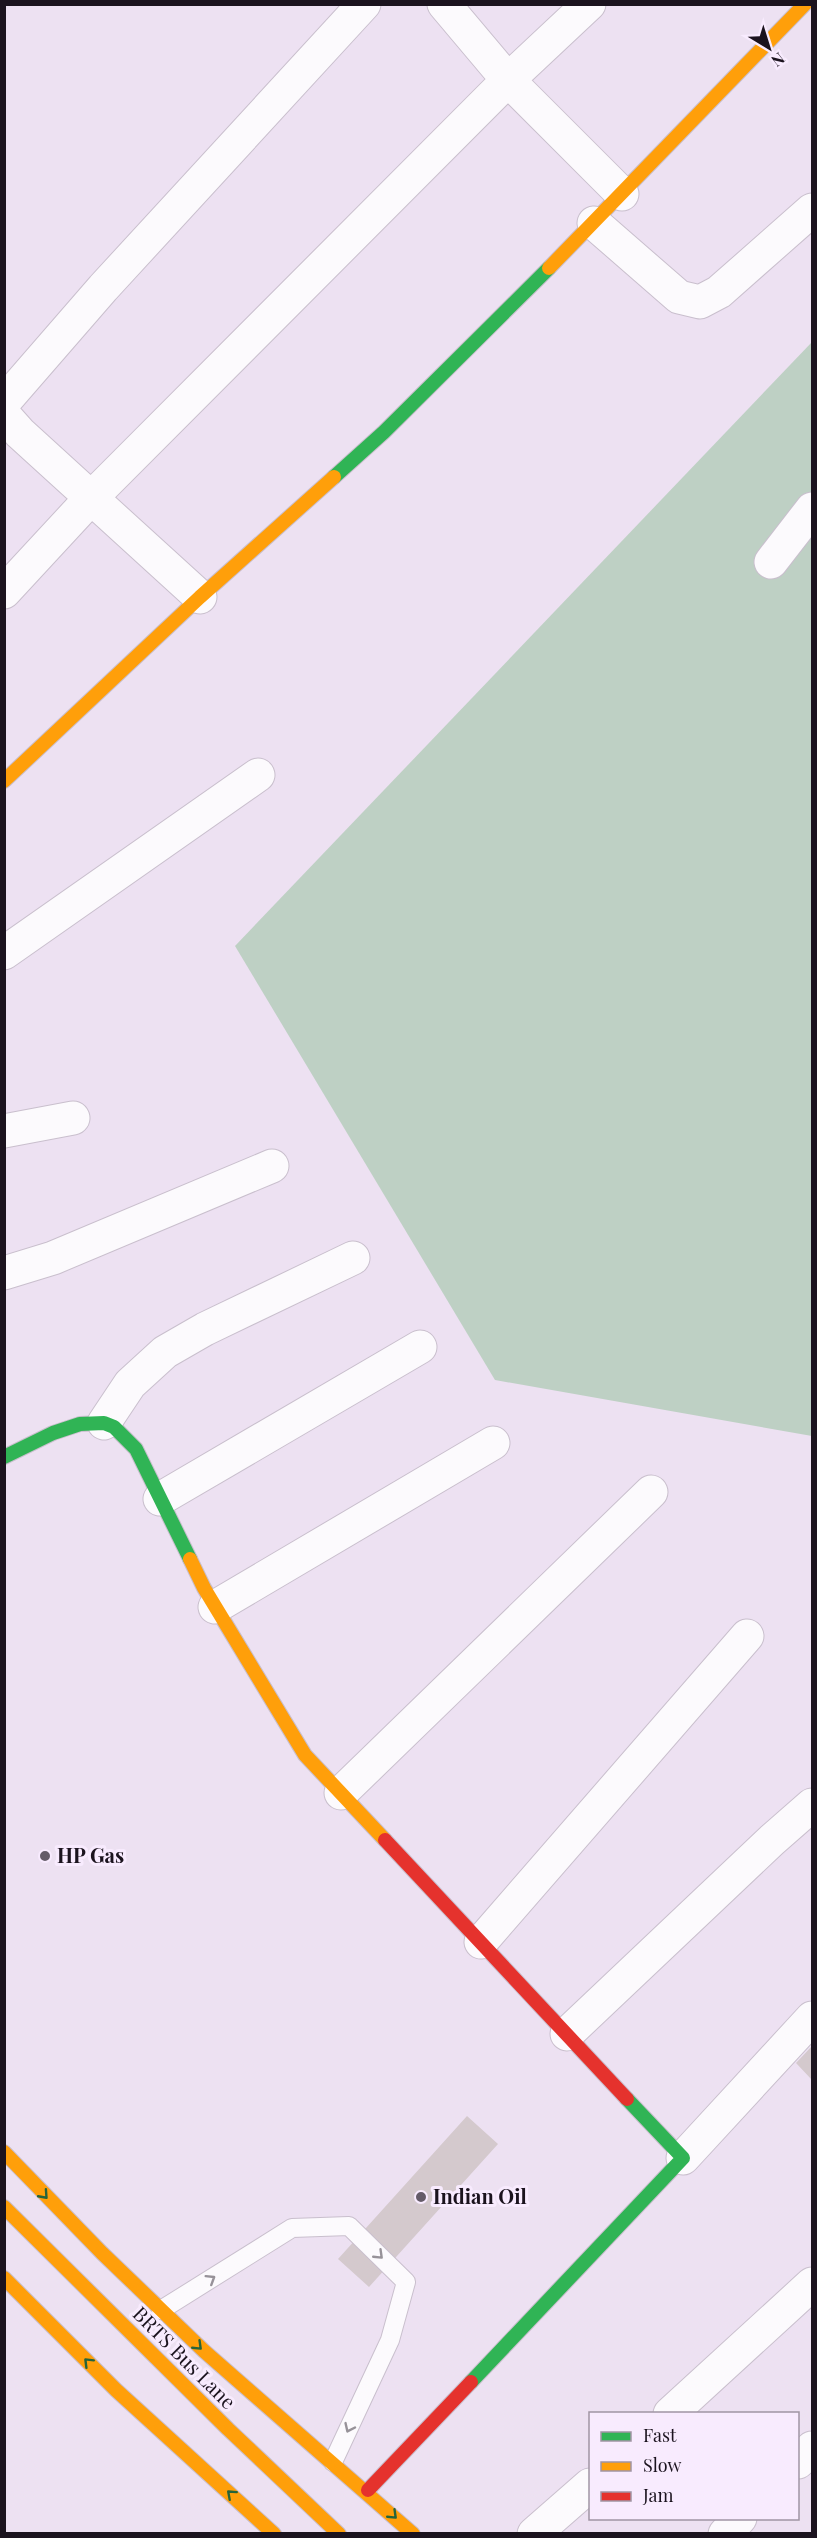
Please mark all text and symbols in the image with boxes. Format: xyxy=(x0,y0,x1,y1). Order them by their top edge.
north arrow xyxy=(739,18,799,78)
text: N xyxy=(767,48,790,72)
place label: HP Gas xyxy=(57,1841,124,1868)
marker: HP Gas xyxy=(38,1849,52,1863)
place label: Indian Oil xyxy=(433,2182,527,2209)
one-way arrow xyxy=(37,2188,48,2199)
marker: Indian Oil xyxy=(414,2190,428,2204)
one-way arrow xyxy=(372,2248,383,2259)
one-way arrow xyxy=(204,2275,215,2286)
street label: BRTS Bus Lane xyxy=(128,2300,242,2414)
one-way arrow xyxy=(192,2339,202,2350)
one-way arrow xyxy=(84,2358,95,2369)
legend xyxy=(589,2412,799,2520)
one-way arrow xyxy=(345,2421,357,2432)
text: Fast xyxy=(643,2423,677,2447)
text: Slow xyxy=(643,2453,681,2477)
text: Jam xyxy=(642,2483,673,2507)
one-way arrow xyxy=(227,2490,238,2501)
one-way arrow xyxy=(387,2508,397,2519)

